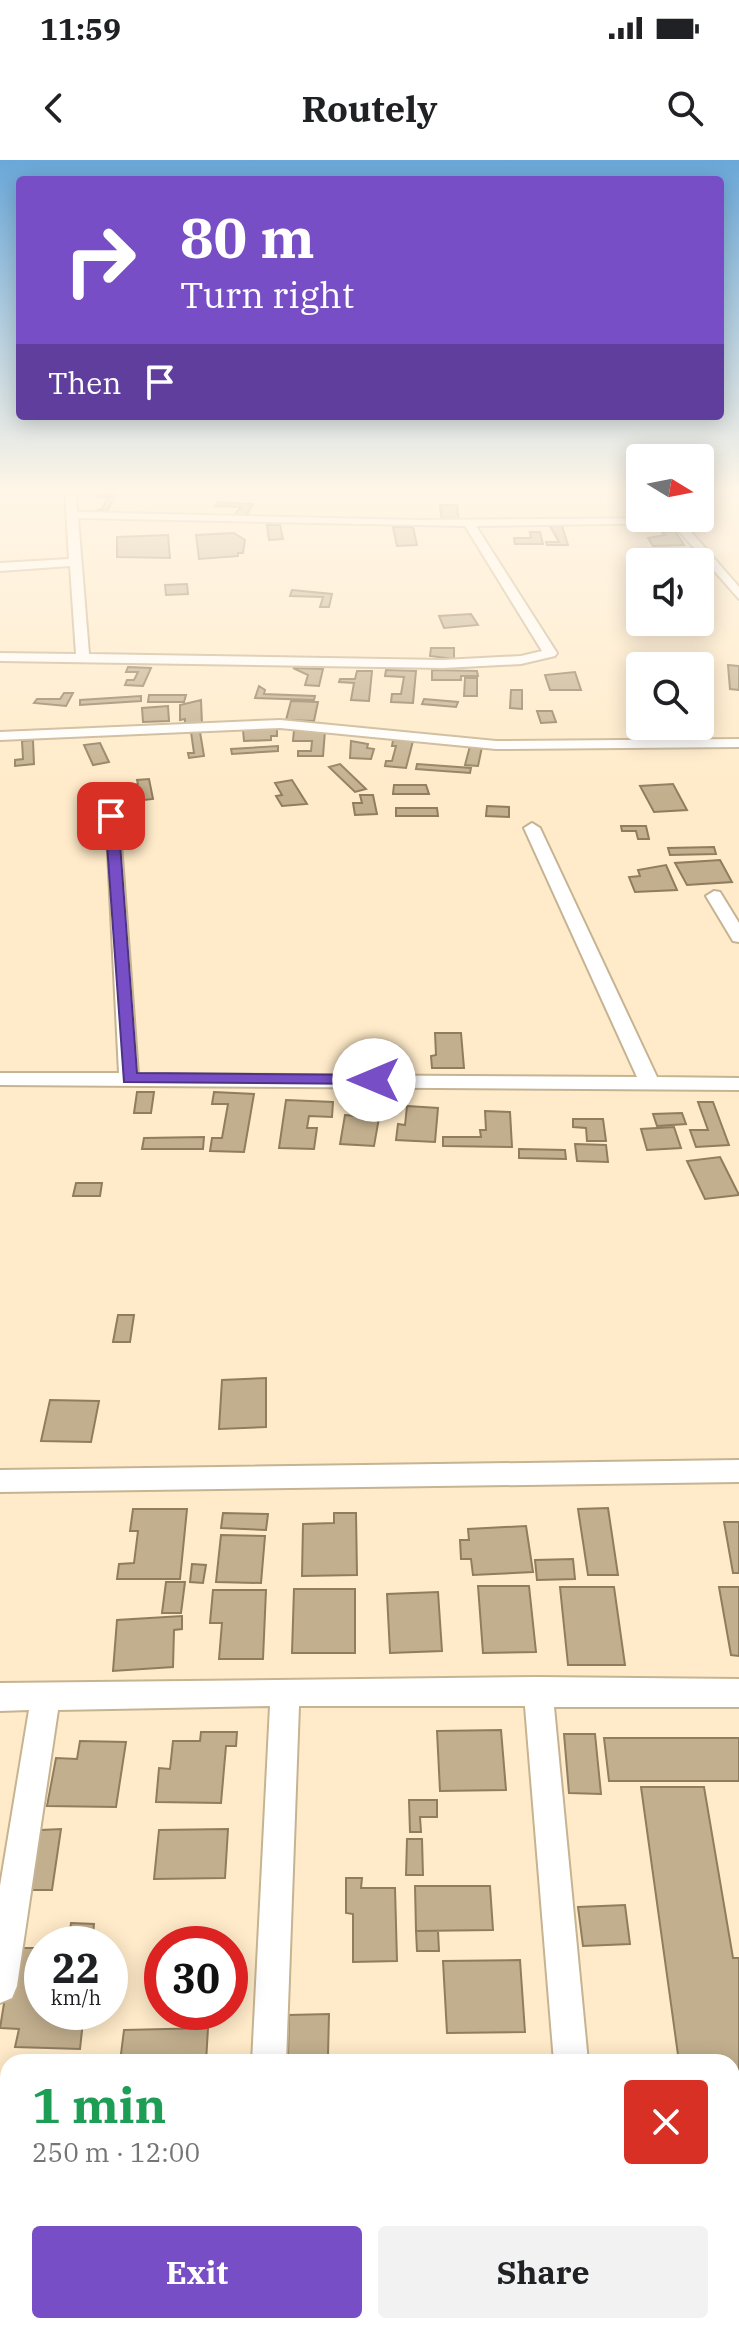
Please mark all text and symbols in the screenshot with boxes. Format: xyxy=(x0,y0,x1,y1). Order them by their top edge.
text: 11:59 xyxy=(40,9,121,48)
text: Routely xyxy=(302,85,437,132)
icon: back xyxy=(32,86,76,130)
icon: search xyxy=(663,86,707,130)
text: 80 m xyxy=(180,201,315,273)
icon: right xyxy=(48,208,152,312)
text: Turn right xyxy=(180,271,354,318)
icon: arrive xyxy=(138,360,182,404)
text: Then xyxy=(48,363,122,402)
north arrow xyxy=(626,444,714,532)
map controls xyxy=(626,444,714,740)
button: sound xyxy=(626,548,714,636)
button: search xyxy=(626,652,714,740)
pin xyxy=(77,782,145,850)
icon: arrive xyxy=(89,794,133,838)
position arrow xyxy=(332,1038,416,1122)
speed limit sign: 30 xyxy=(144,1926,248,2030)
text: 22 xyxy=(52,1942,100,1994)
text: km/h xyxy=(51,1984,101,2011)
text: 1 min xyxy=(32,2074,166,2136)
button: close xyxy=(624,2080,708,2164)
text: 250 m · 12:00 xyxy=(32,2135,200,2169)
button: Exit xyxy=(32,2226,362,2318)
button: Share xyxy=(378,2226,708,2318)

